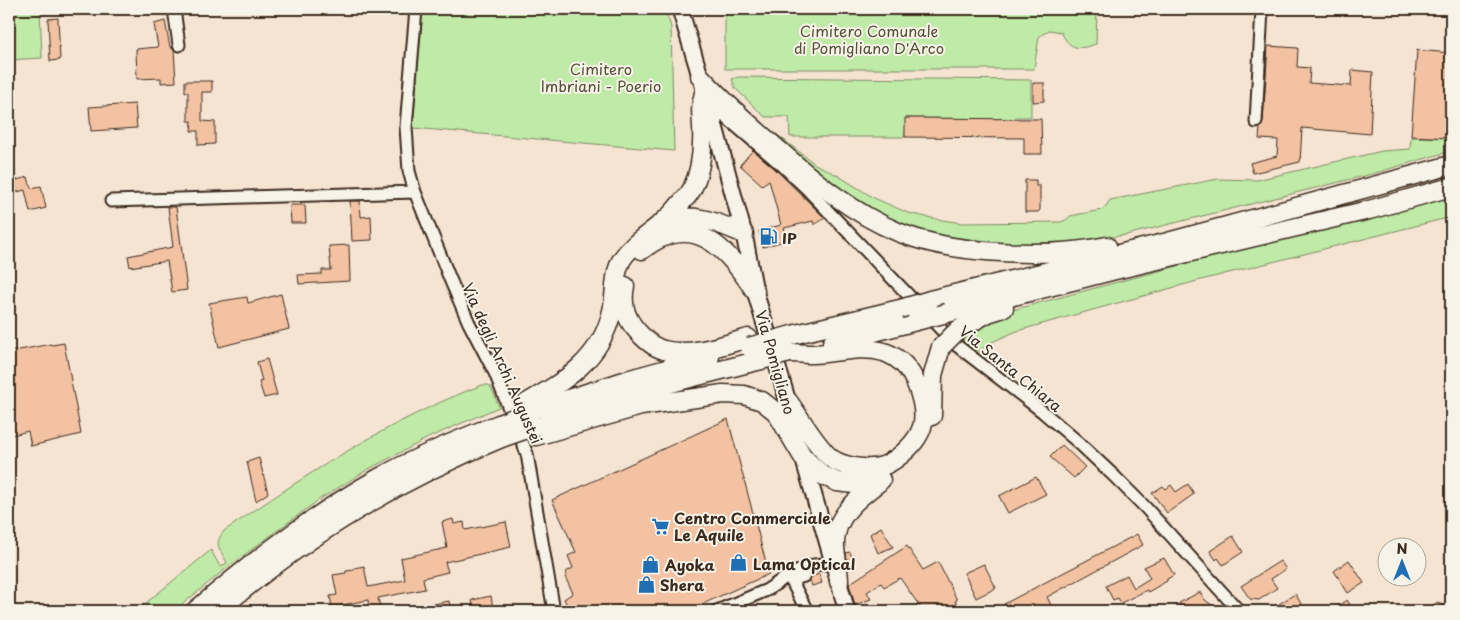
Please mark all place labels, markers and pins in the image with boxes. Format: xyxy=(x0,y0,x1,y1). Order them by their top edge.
place label: IP xyxy=(782,226,797,249)
fuel station icon: IP xyxy=(758,227,778,247)
place label: Centro Commerciale Le Aquile xyxy=(674,506,831,546)
supermarket icon: Centro Commerciale Le Aquile xyxy=(650,516,670,536)
place label: Lama Optical xyxy=(753,552,855,575)
place label: Ayoka xyxy=(665,553,715,576)
shop icon: Lama Optical xyxy=(729,553,749,573)
shop icon: Ayoka xyxy=(641,554,661,574)
place label: Shera xyxy=(660,573,705,596)
shop icon: Shera xyxy=(636,574,656,594)

